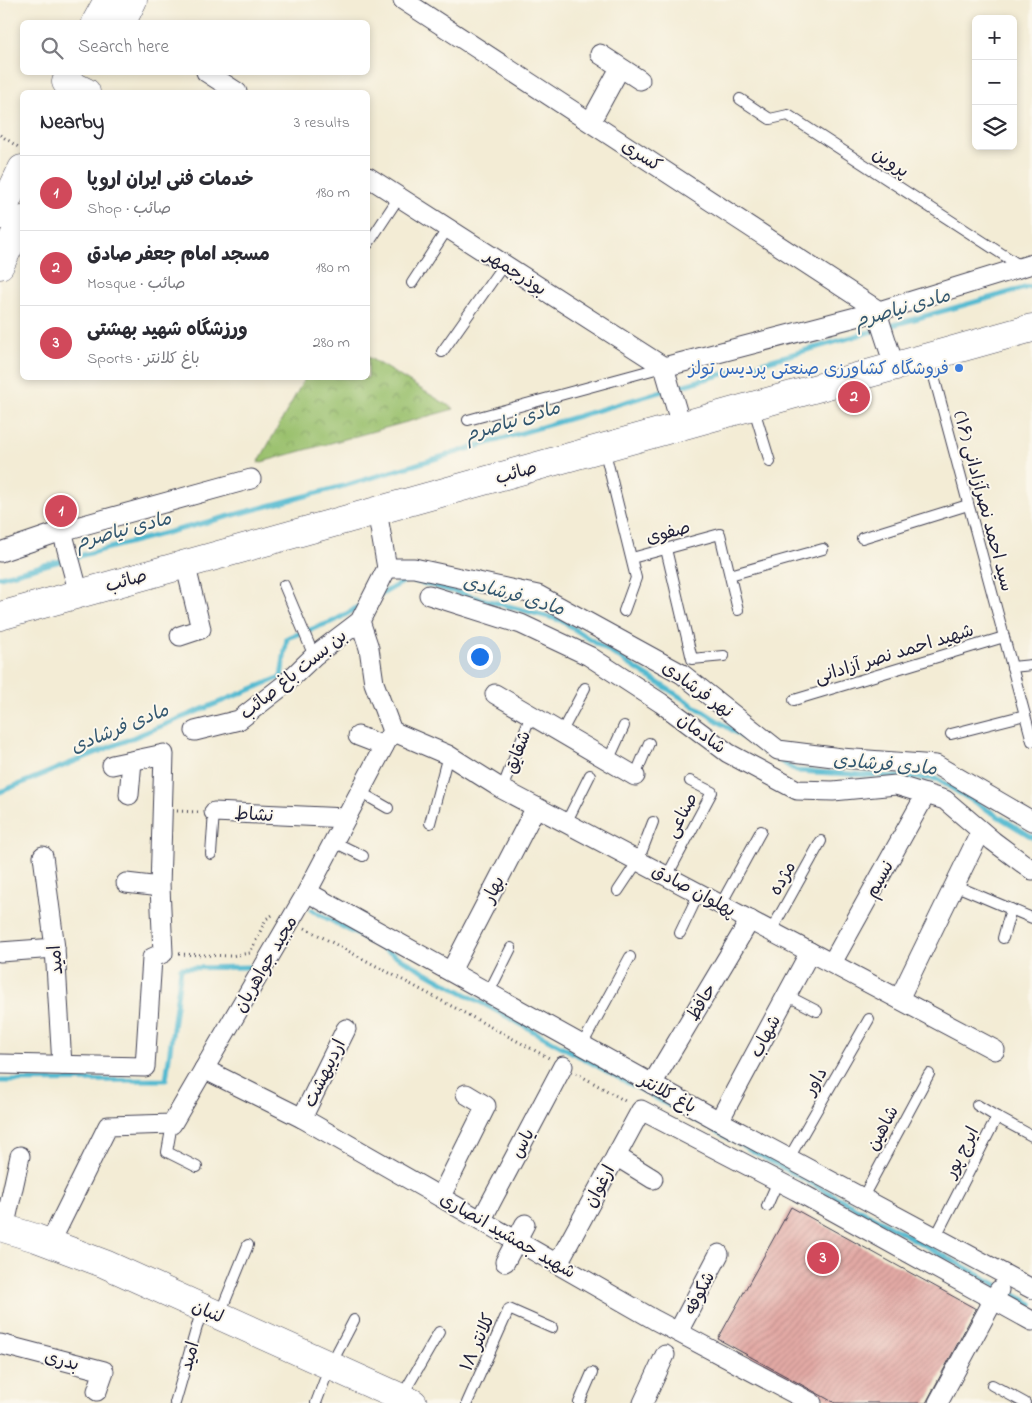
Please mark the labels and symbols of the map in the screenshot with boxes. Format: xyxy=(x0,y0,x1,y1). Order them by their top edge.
street label: کسری xyxy=(616,134,667,180)
street label: پروین xyxy=(866,142,914,185)
street label: بوذرجمهر xyxy=(477,243,551,303)
water label: مادی نیاصرم xyxy=(851,283,954,336)
place label: فروشگاه کشاورزی صنعتی پردیس تولز xyxy=(687,357,949,383)
marker: فروشگاه کشاورزی صنعتی پردیس تولز xyxy=(953,362,965,374)
pin: 2 xyxy=(838,378,870,416)
water label: مادی نیاصرم xyxy=(461,395,564,450)
street label: سید احمد نصرآزادانی (۱۶) xyxy=(945,408,1019,595)
street label: صائب xyxy=(493,456,541,492)
pin: 1 xyxy=(45,492,77,530)
water label: مادی نیاصرم xyxy=(72,506,175,557)
street label: صفوی xyxy=(643,516,694,552)
street label: صائب xyxy=(103,564,151,600)
water label: مادی فرشادی xyxy=(460,569,567,624)
street label: شهید احمد نصر آزادانی xyxy=(812,618,977,692)
street label: بن بست باغ صائب xyxy=(235,624,353,727)
your location xyxy=(467,644,493,670)
street label: نهر فرشادی xyxy=(656,656,738,725)
water label: مادی فرشادی xyxy=(67,697,173,761)
street label: شادمان xyxy=(671,708,731,761)
street label: شقایق xyxy=(499,727,539,778)
water label: مادی فرشادی xyxy=(832,748,938,783)
street label: صناعی xyxy=(660,789,706,843)
street label: نشاط xyxy=(234,802,274,830)
street label: مژده xyxy=(764,857,804,901)
street label: نسیم xyxy=(860,857,902,903)
street label: پهلوان صادق xyxy=(646,859,740,925)
street label: بهار xyxy=(476,872,513,910)
street label: مجید جواهریان xyxy=(228,912,305,1018)
street label: امید xyxy=(43,944,71,976)
street label: حافظ xyxy=(681,979,724,1027)
street label: شهاب xyxy=(745,1011,789,1063)
street label: اردیبهشت xyxy=(298,1035,353,1112)
street label: داور xyxy=(797,1063,835,1103)
street label: باغ کلانتر xyxy=(632,1067,701,1121)
street label: شاهین xyxy=(861,1102,906,1156)
street label: ایرج پور xyxy=(938,1123,987,1185)
street label: یاس xyxy=(505,1124,542,1163)
street label: ارغوان xyxy=(579,1161,623,1213)
street label: شهید جمشید انصاری xyxy=(434,1187,580,1286)
pin: 3 xyxy=(807,1239,839,1277)
street label: شکوفه xyxy=(679,1268,723,1320)
street label: لنبان xyxy=(187,1294,227,1331)
street label: کلانتر ۱۸ xyxy=(455,1310,503,1376)
street label: امید xyxy=(174,1339,207,1374)
street label: بدری xyxy=(41,1345,82,1379)

